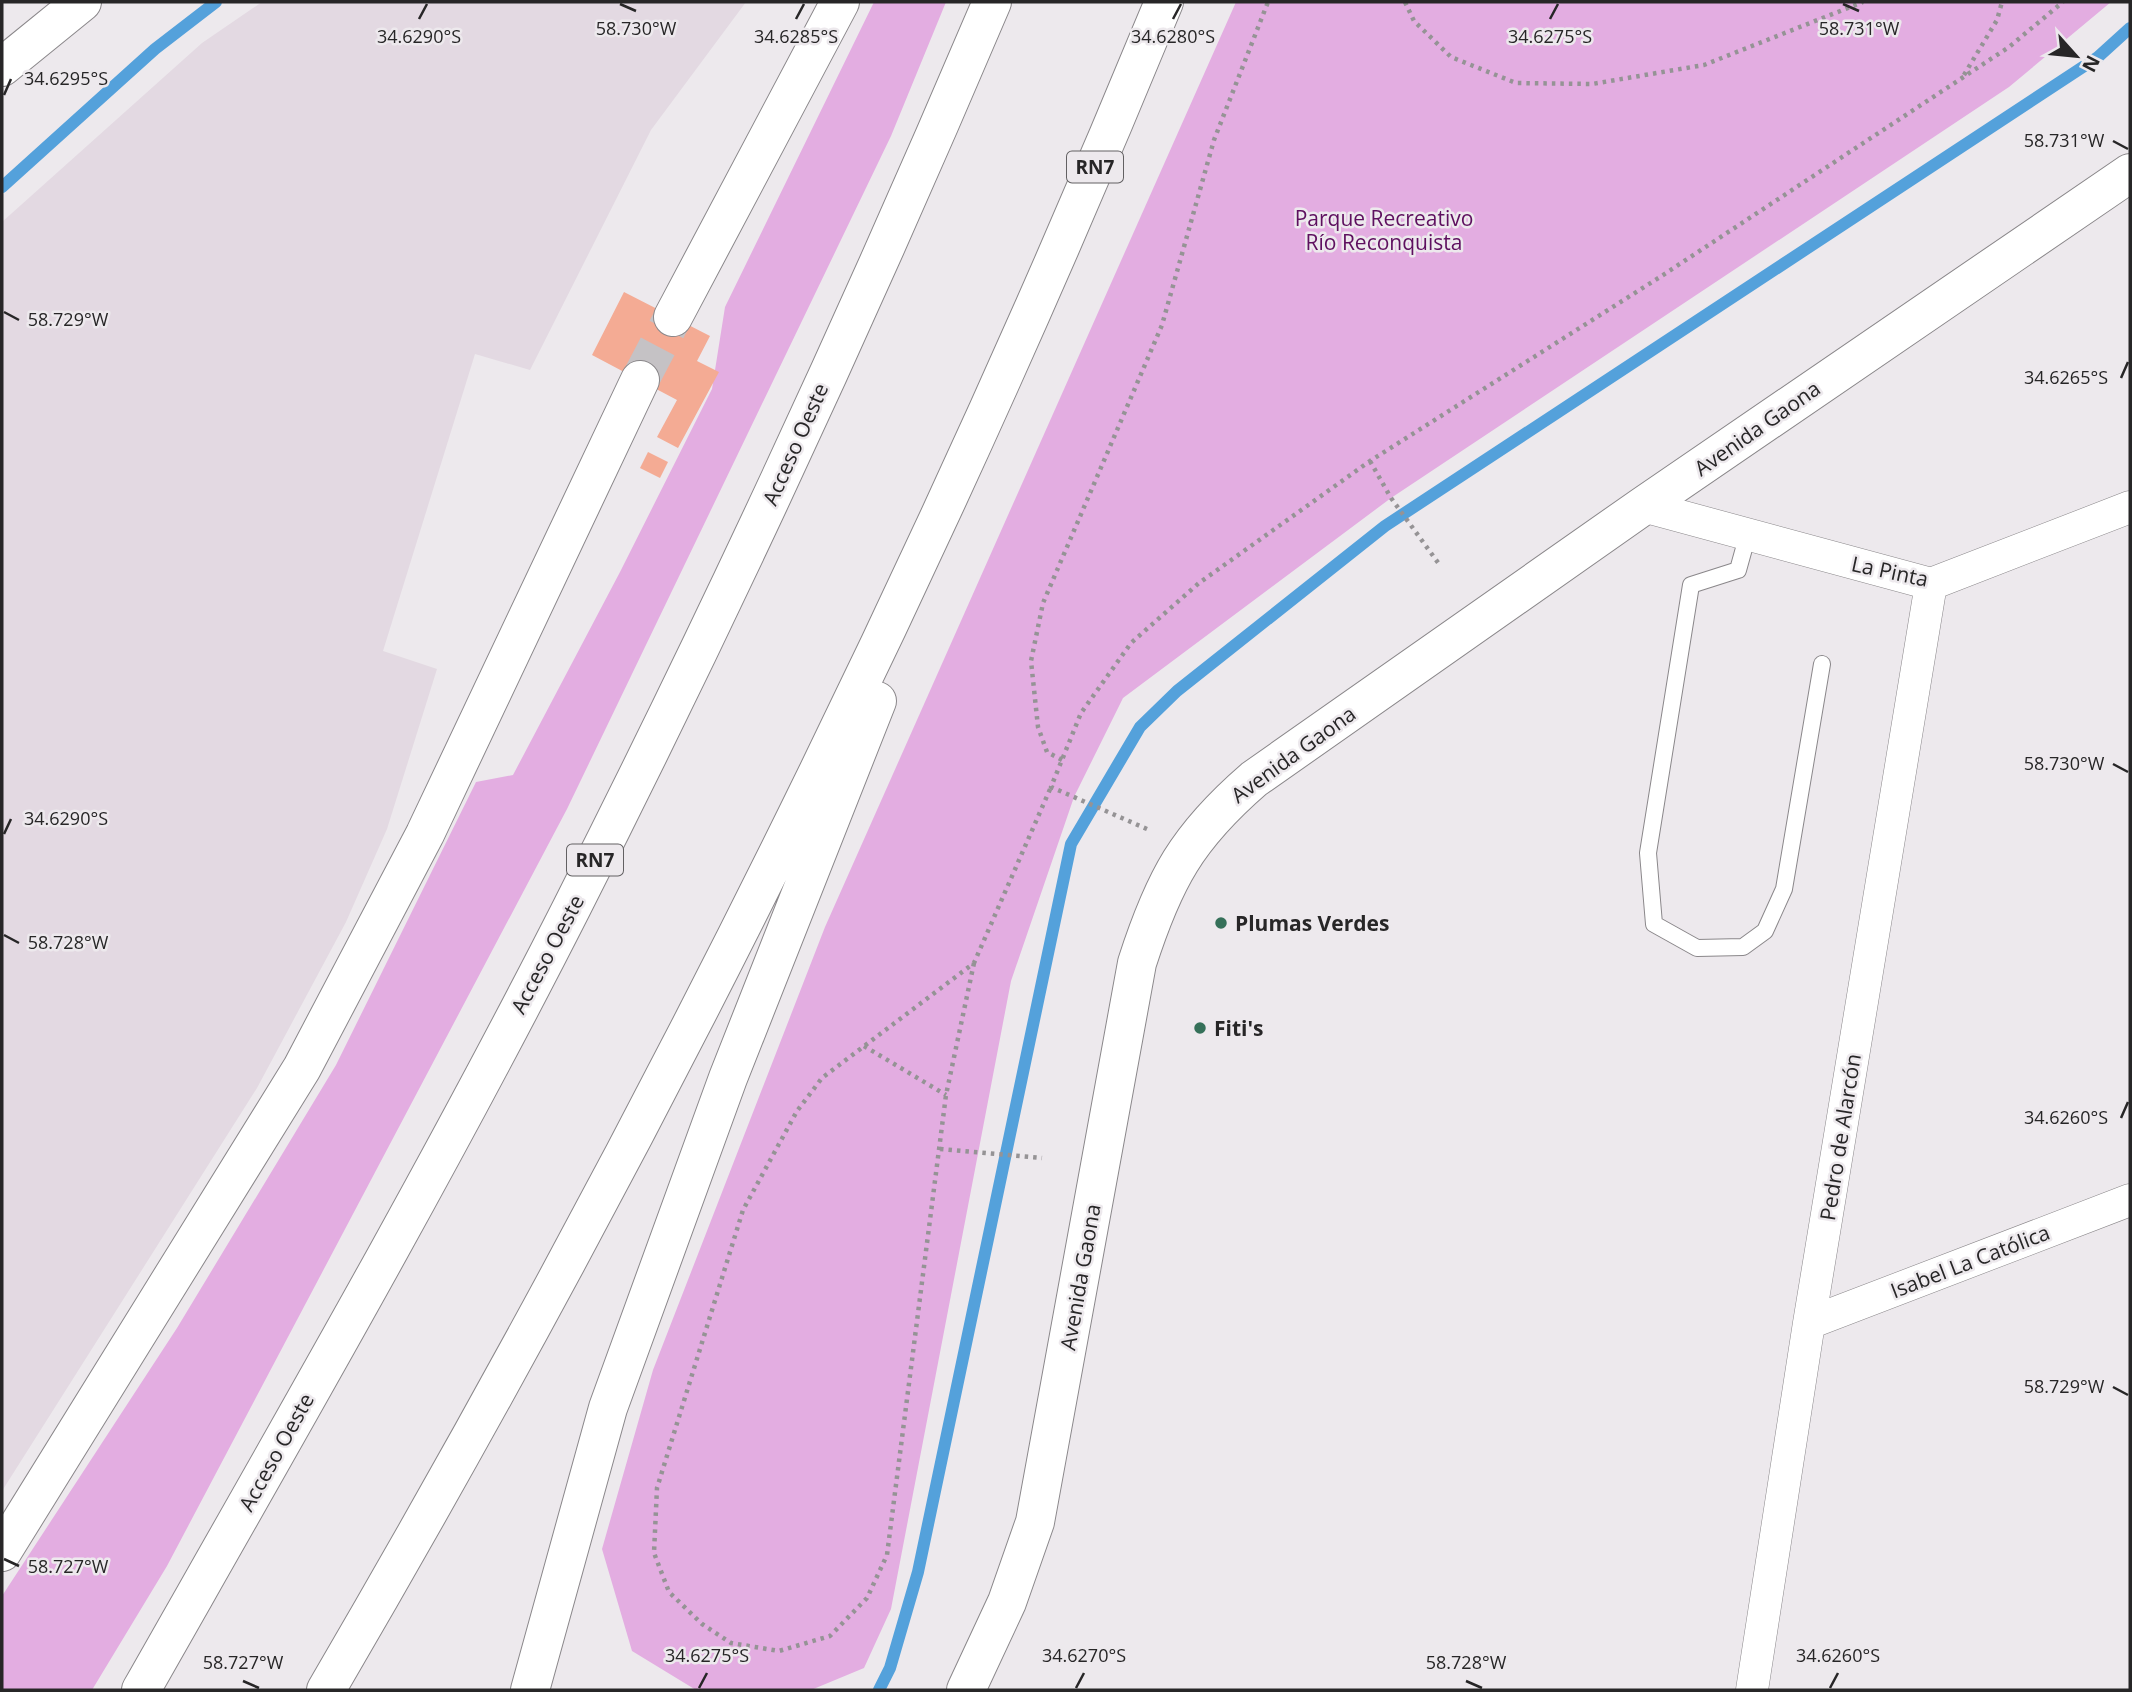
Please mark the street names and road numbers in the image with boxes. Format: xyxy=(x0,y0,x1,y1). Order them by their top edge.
road number: RN7 xyxy=(1067,152,1123,182)
street label: Avenida Gaona xyxy=(1688,374,1826,482)
street label: Acceso Oeste xyxy=(756,379,834,509)
street label: La Pinta xyxy=(1849,549,1931,593)
street label: Avenida Gaona xyxy=(1225,699,1361,809)
road number: RN7 xyxy=(567,845,623,876)
street label: Acceso Oeste xyxy=(504,890,590,1018)
street label: Pedro de Alarcón xyxy=(1813,1052,1867,1222)
street label: Avenida Gaona xyxy=(1053,1202,1107,1352)
street label: Isabel La Católica xyxy=(1886,1218,2054,1304)
street label: Acceso Oeste xyxy=(232,1388,320,1516)

